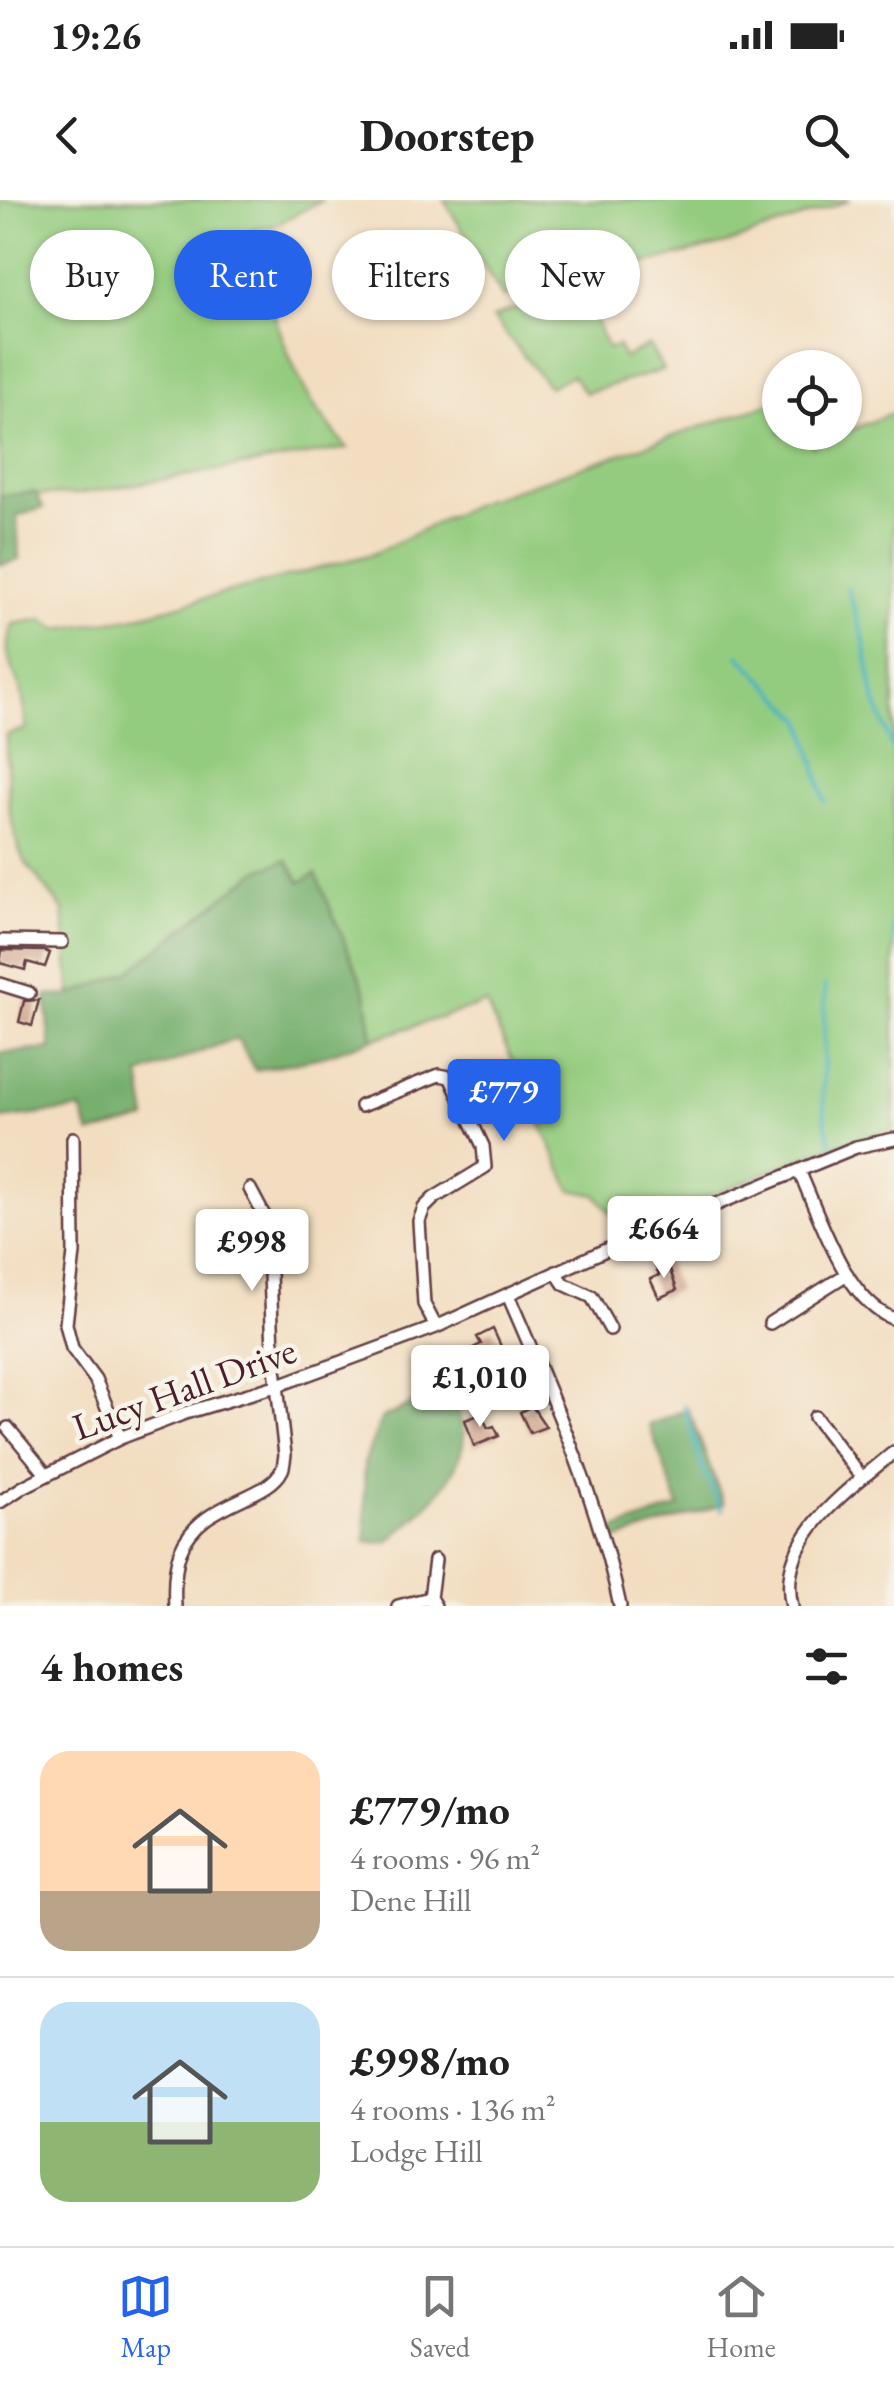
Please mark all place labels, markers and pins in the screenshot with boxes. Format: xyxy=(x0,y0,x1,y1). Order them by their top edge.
pin: £779 xyxy=(445,1059,563,1144)
pin: £664 xyxy=(605,1196,723,1281)
pin: £998 xyxy=(193,1209,311,1294)
pin: £1,010 xyxy=(399,1345,561,1430)

